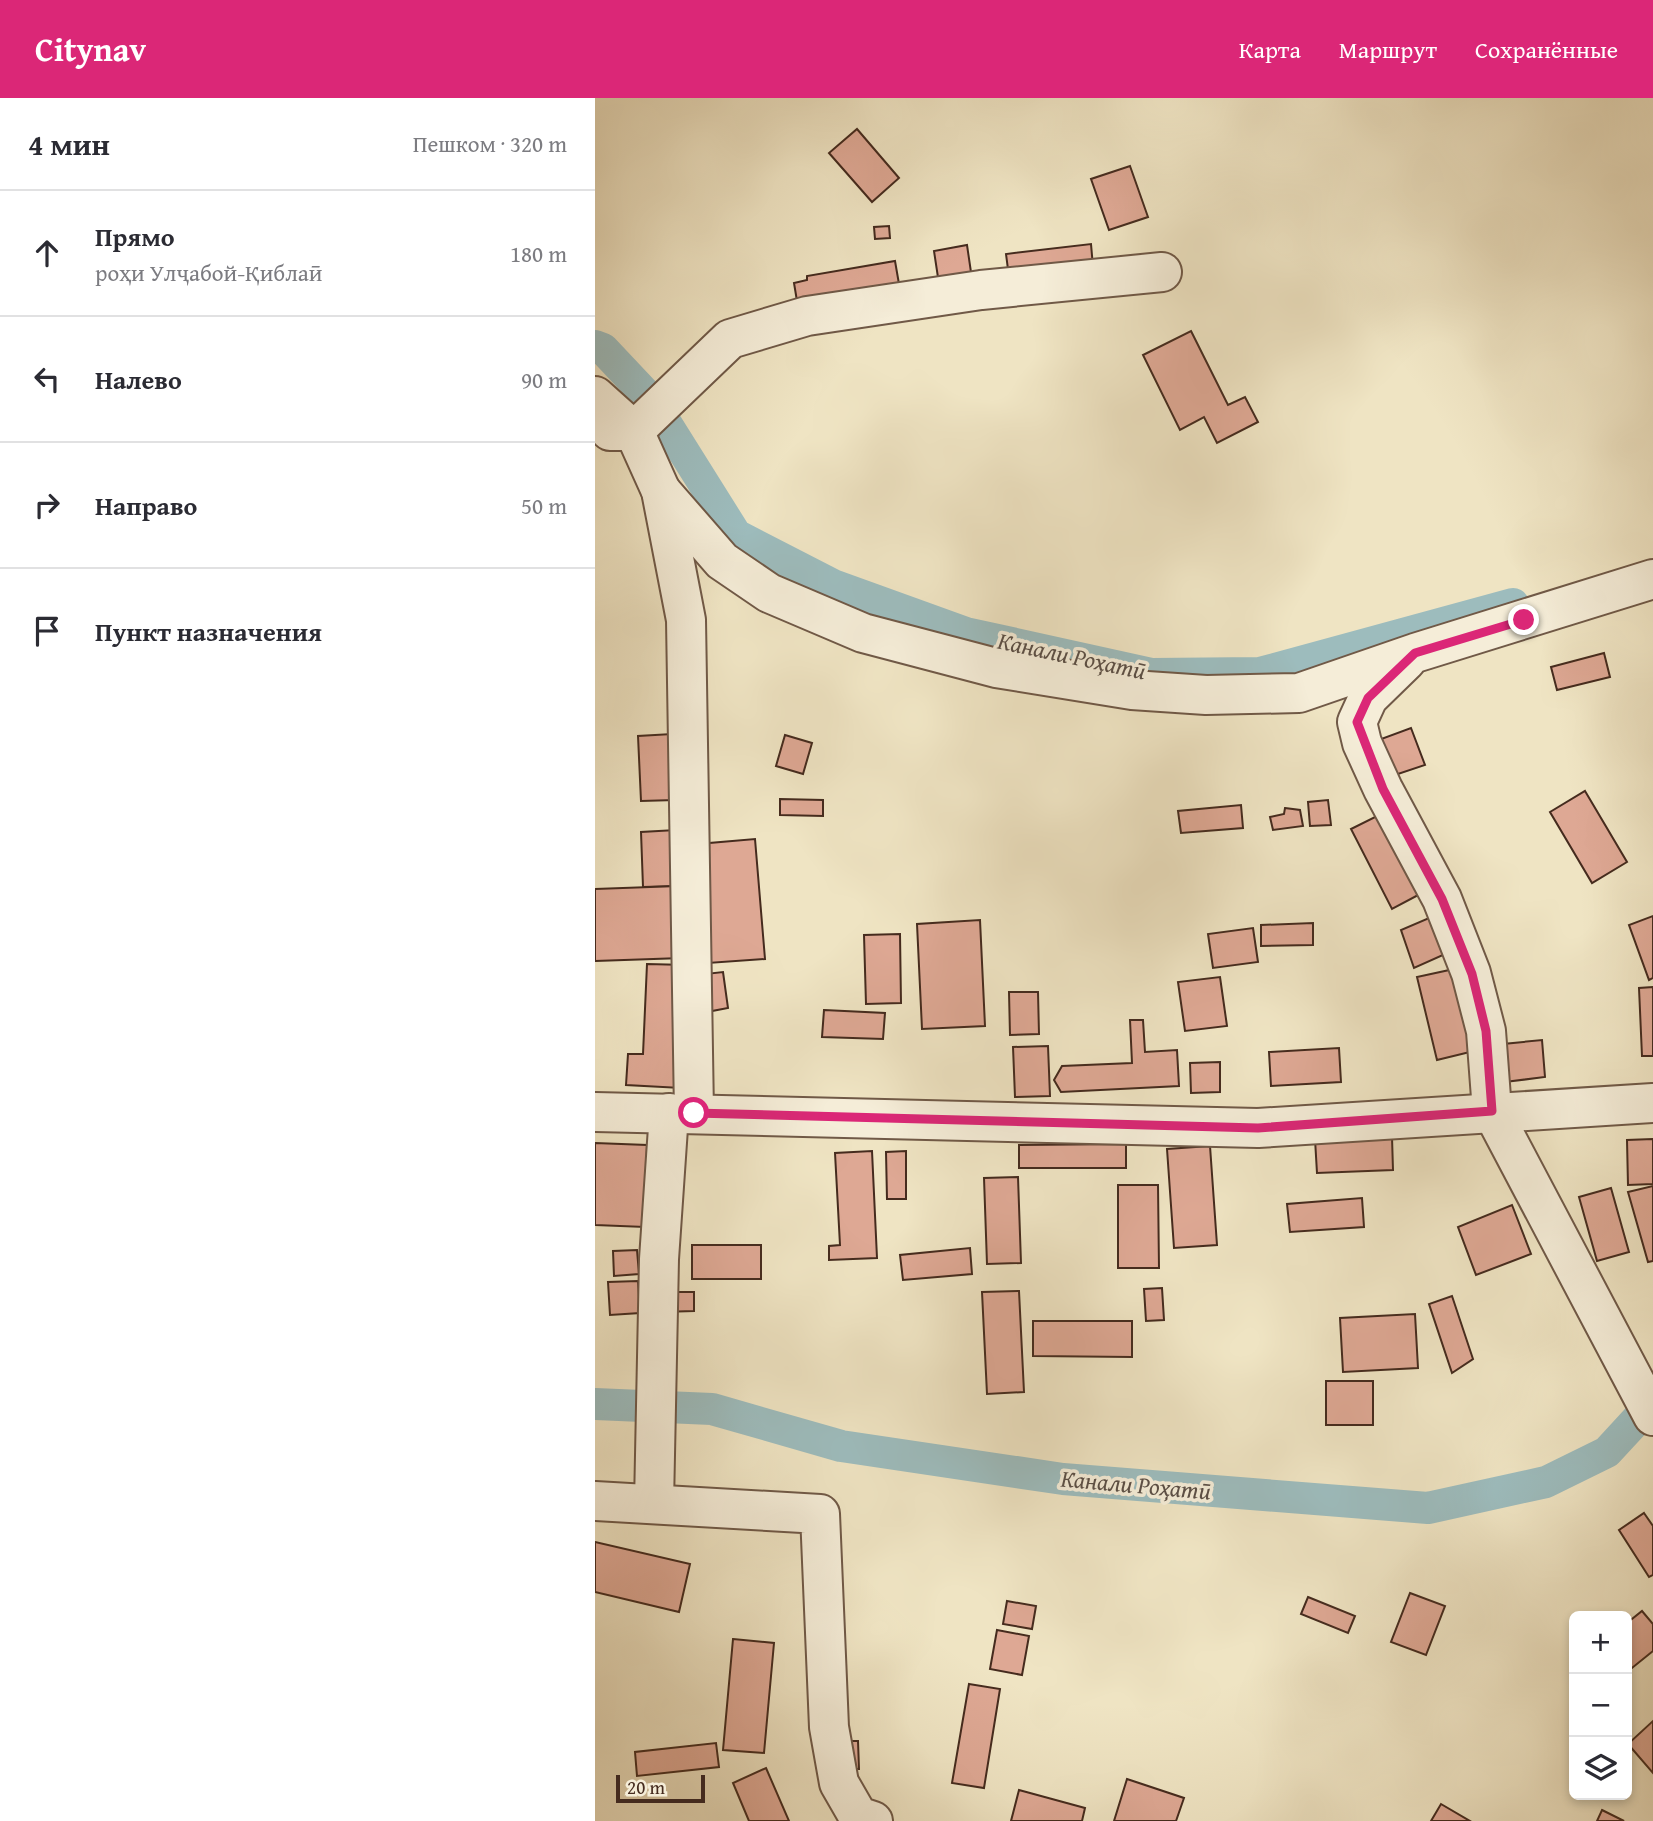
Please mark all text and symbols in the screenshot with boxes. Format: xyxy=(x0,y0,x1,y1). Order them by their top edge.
text: Citynav xyxy=(35,25,146,73)
text: Карта xyxy=(1239,32,1301,67)
text: Маршрут xyxy=(1339,32,1437,67)
text: Сохранённые xyxy=(1475,32,1618,67)
text: 4 мин xyxy=(28,122,110,166)
text: Пешком · 320 m xyxy=(413,127,567,160)
text: Прямо xyxy=(95,217,175,256)
icon: ahead xyxy=(28,234,66,272)
text: 180 m xyxy=(510,237,567,270)
text: роҳи Улҷабой-Қиблаӣ xyxy=(95,256,322,289)
icon: left xyxy=(28,360,66,398)
text: Налево xyxy=(95,360,182,399)
text: 90 m xyxy=(521,363,567,396)
icon: right xyxy=(28,486,66,524)
text: Направо xyxy=(95,486,197,525)
text: 50 m xyxy=(521,489,567,522)
route end xyxy=(1508,604,1539,635)
icon: arrive xyxy=(28,612,66,650)
text: Пункт назначения xyxy=(95,612,322,651)
water label: Канали Роҳатӣ xyxy=(995,623,1149,688)
route start xyxy=(678,1097,709,1128)
water label: Канали Роҳатӣ xyxy=(1059,1460,1213,1509)
map controls xyxy=(1569,1611,1632,1800)
button: + xyxy=(1569,1611,1632,1674)
button: − xyxy=(1569,1674,1632,1737)
button: layers xyxy=(1569,1737,1632,1800)
scale bar xyxy=(616,1772,705,1804)
text: 20 m xyxy=(627,1773,665,1801)

